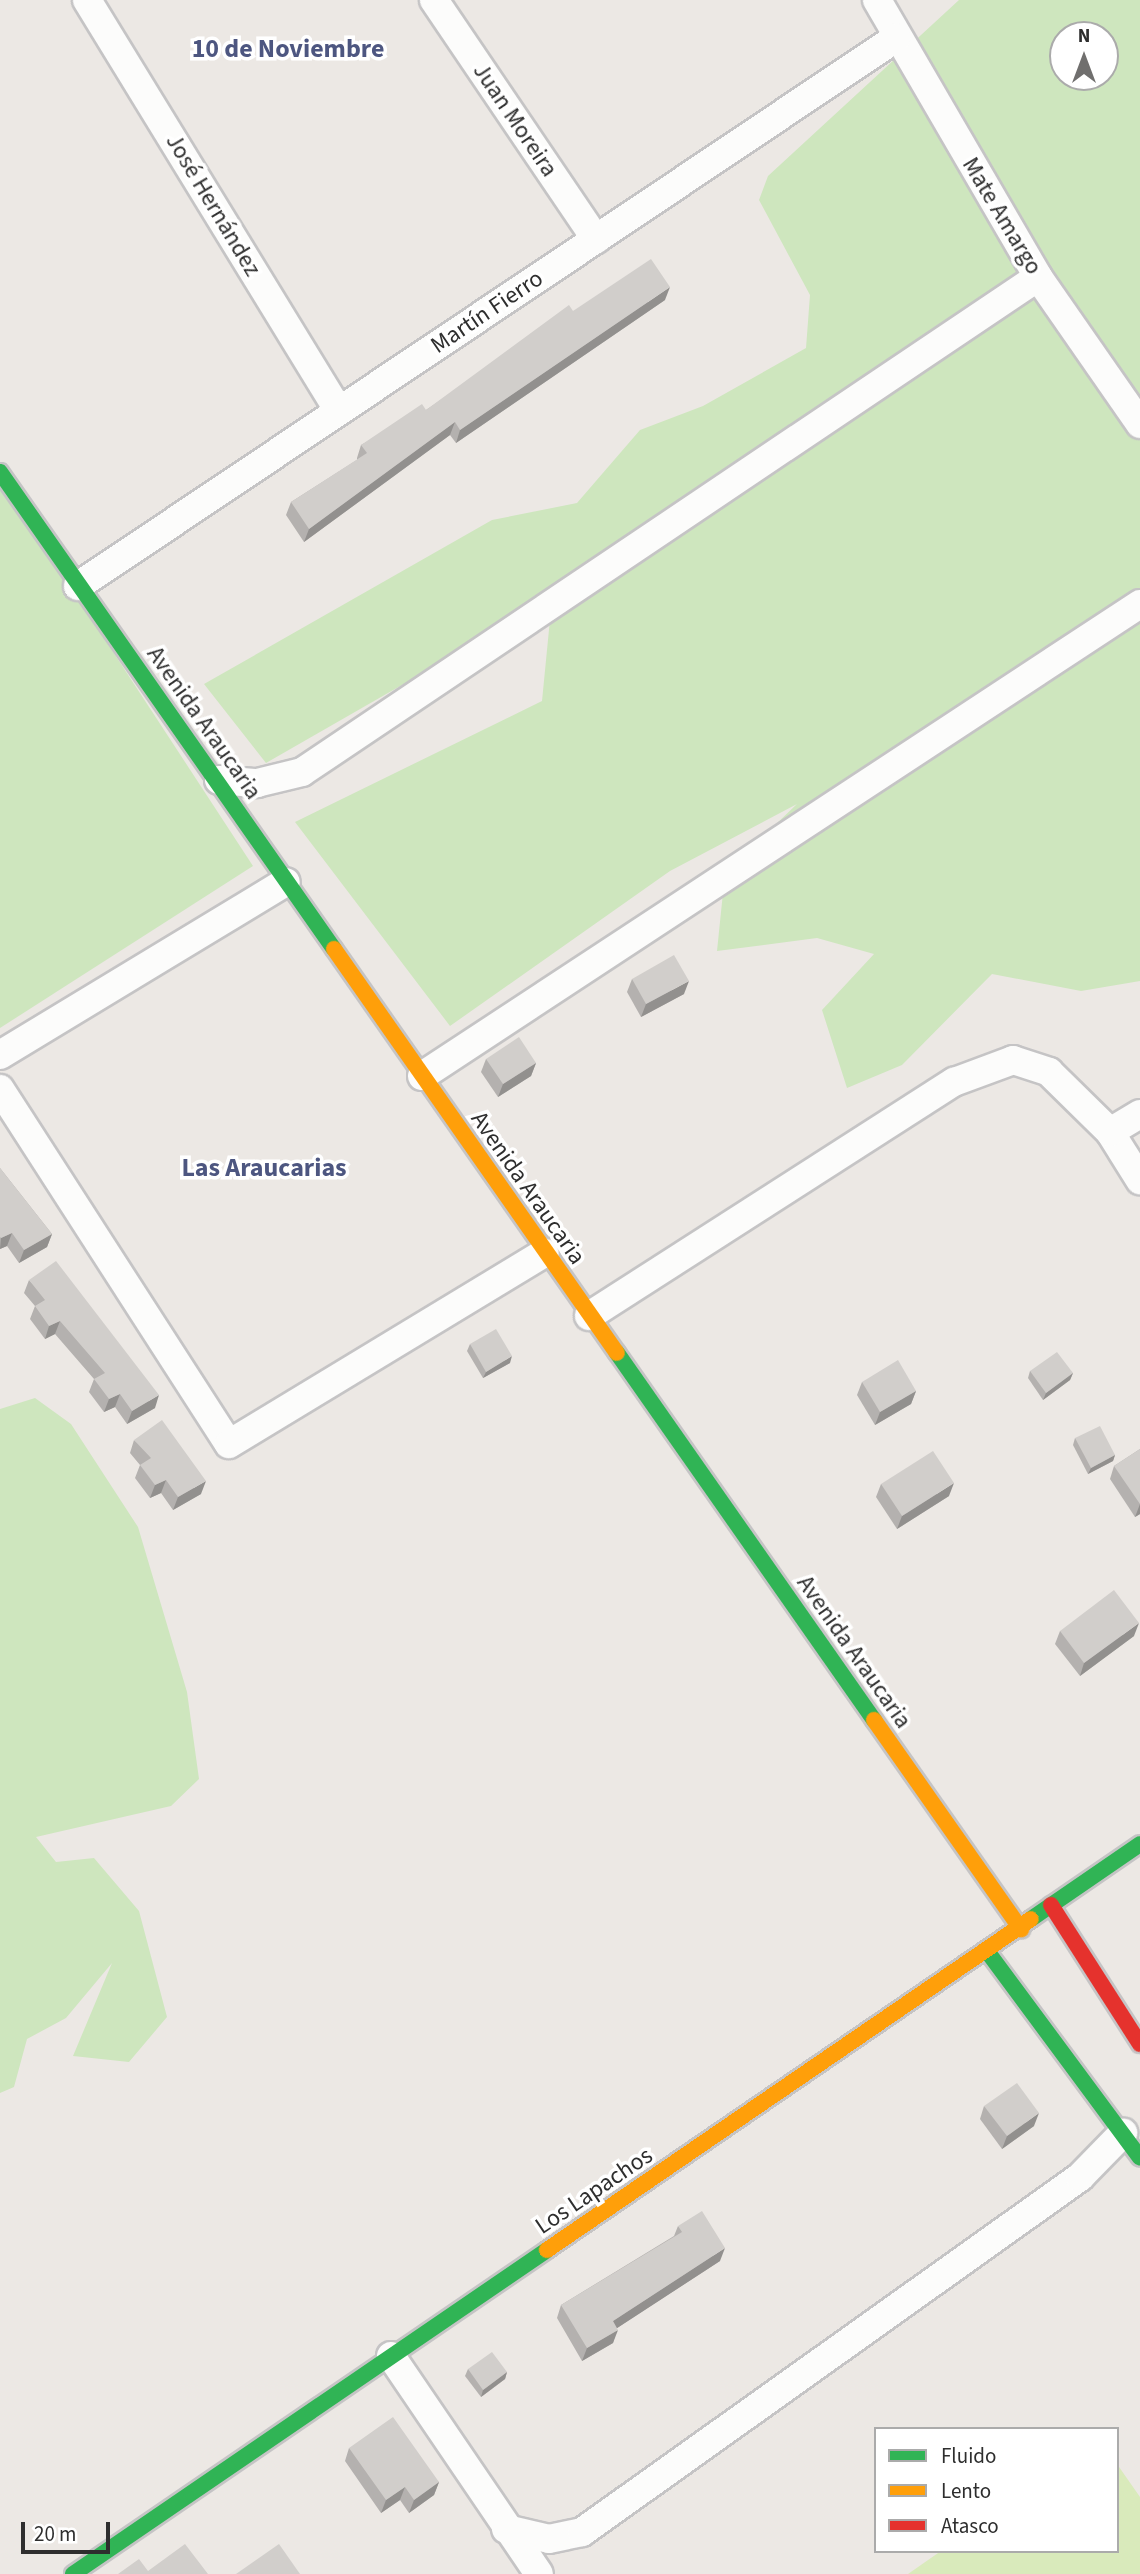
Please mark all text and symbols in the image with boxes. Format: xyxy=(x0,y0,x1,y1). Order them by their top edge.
north arrow xyxy=(1049,21,1119,91)
text: N xyxy=(1078,23,1090,50)
district label: 10 de Noviembre xyxy=(192,33,384,65)
street label: Juan Moreira xyxy=(466,58,564,182)
street label: José Hernández xyxy=(159,129,267,281)
street label: Mate Amargo xyxy=(956,152,1048,280)
street label: Martín Fierro xyxy=(426,264,548,360)
street label: Avenida Araucaria xyxy=(141,641,267,805)
street label: Avenida Araucaria xyxy=(465,1106,591,1270)
district label: Las Araucarias xyxy=(181,1152,347,1184)
street label: Avenida Araucaria xyxy=(791,1570,917,1734)
street label: Los Lapachos xyxy=(530,2141,658,2241)
legend xyxy=(874,2427,1119,2553)
text: Fluido xyxy=(941,2441,996,2471)
text: Lento xyxy=(941,2476,991,2506)
scale bar xyxy=(24,2508,114,2552)
text: Atasco xyxy=(941,2511,999,2541)
text: 20 m xyxy=(34,2519,76,2549)

